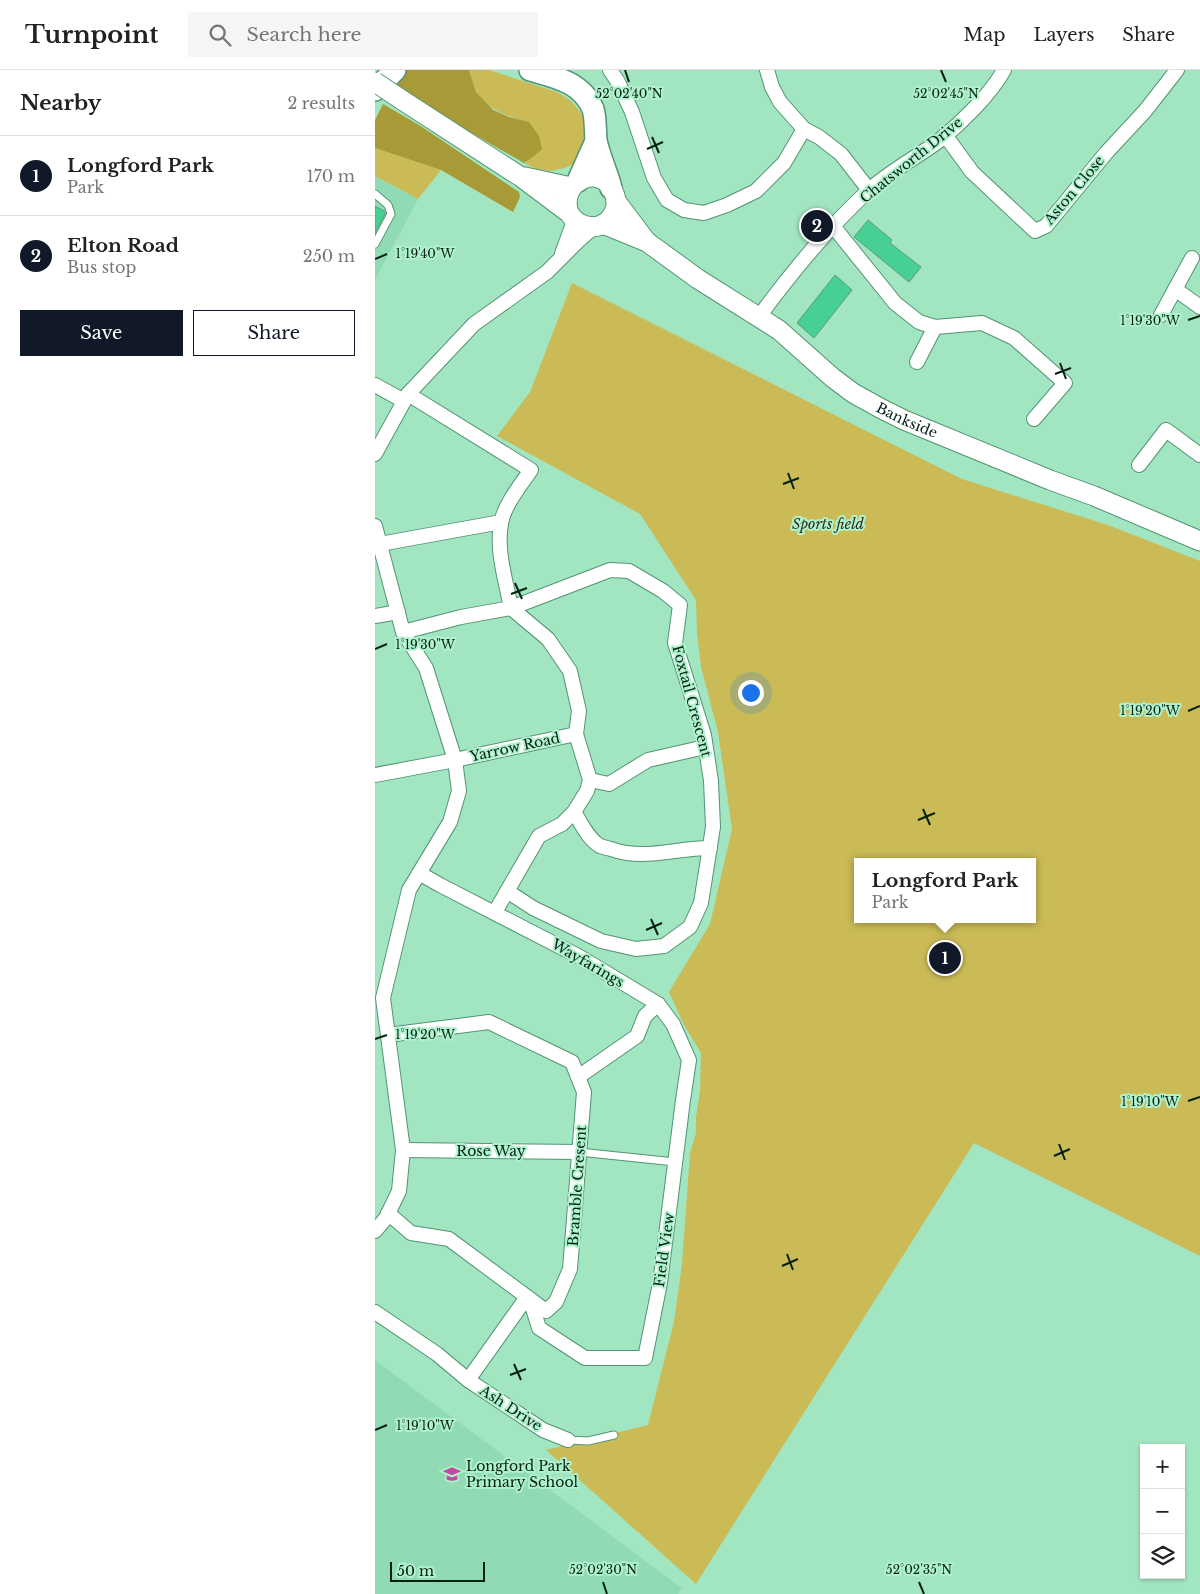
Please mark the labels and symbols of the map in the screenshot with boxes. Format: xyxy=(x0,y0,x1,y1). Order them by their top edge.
text: 52°02'40"N xyxy=(595,86,663,101)
text: 52°02'45"N xyxy=(913,86,979,101)
street label: Chatsworth Drive xyxy=(856,113,966,207)
street label: Aston Close xyxy=(1039,152,1108,229)
pin: 2 xyxy=(801,207,833,245)
text: 1°19'40"W xyxy=(396,246,455,261)
text: 1°19'30"W xyxy=(1120,313,1181,328)
street label: Bankside xyxy=(873,399,940,442)
park label: Sports field xyxy=(792,515,865,533)
text: 1°19'30"W xyxy=(395,637,456,652)
street label: Foxtail Crescent xyxy=(668,643,716,760)
your location xyxy=(738,680,764,706)
text: 1°19'20"W xyxy=(1120,703,1181,718)
street label: Yarrow Road xyxy=(467,729,562,766)
street label: Wayfarings xyxy=(548,934,628,991)
pin: 1 xyxy=(929,939,961,977)
text: 1°19'20"W xyxy=(395,1027,456,1042)
text: 1°19'10"W xyxy=(1121,1094,1180,1109)
street label: Bramble Cresent xyxy=(564,1124,590,1247)
street label: Rose Way xyxy=(456,1142,526,1160)
street label: Field View xyxy=(650,1212,678,1288)
street label: Ash Drive xyxy=(476,1381,546,1435)
text: 1°19'10"W xyxy=(396,1418,455,1433)
place label: Longford Park Primary School xyxy=(466,1457,579,1491)
school or university icon: Longford Park Primary School xyxy=(442,1464,462,1484)
scale bar xyxy=(390,1559,485,1582)
text: 52°02'30"N xyxy=(569,1562,637,1577)
text: 52°02'35"N xyxy=(886,1562,952,1577)

